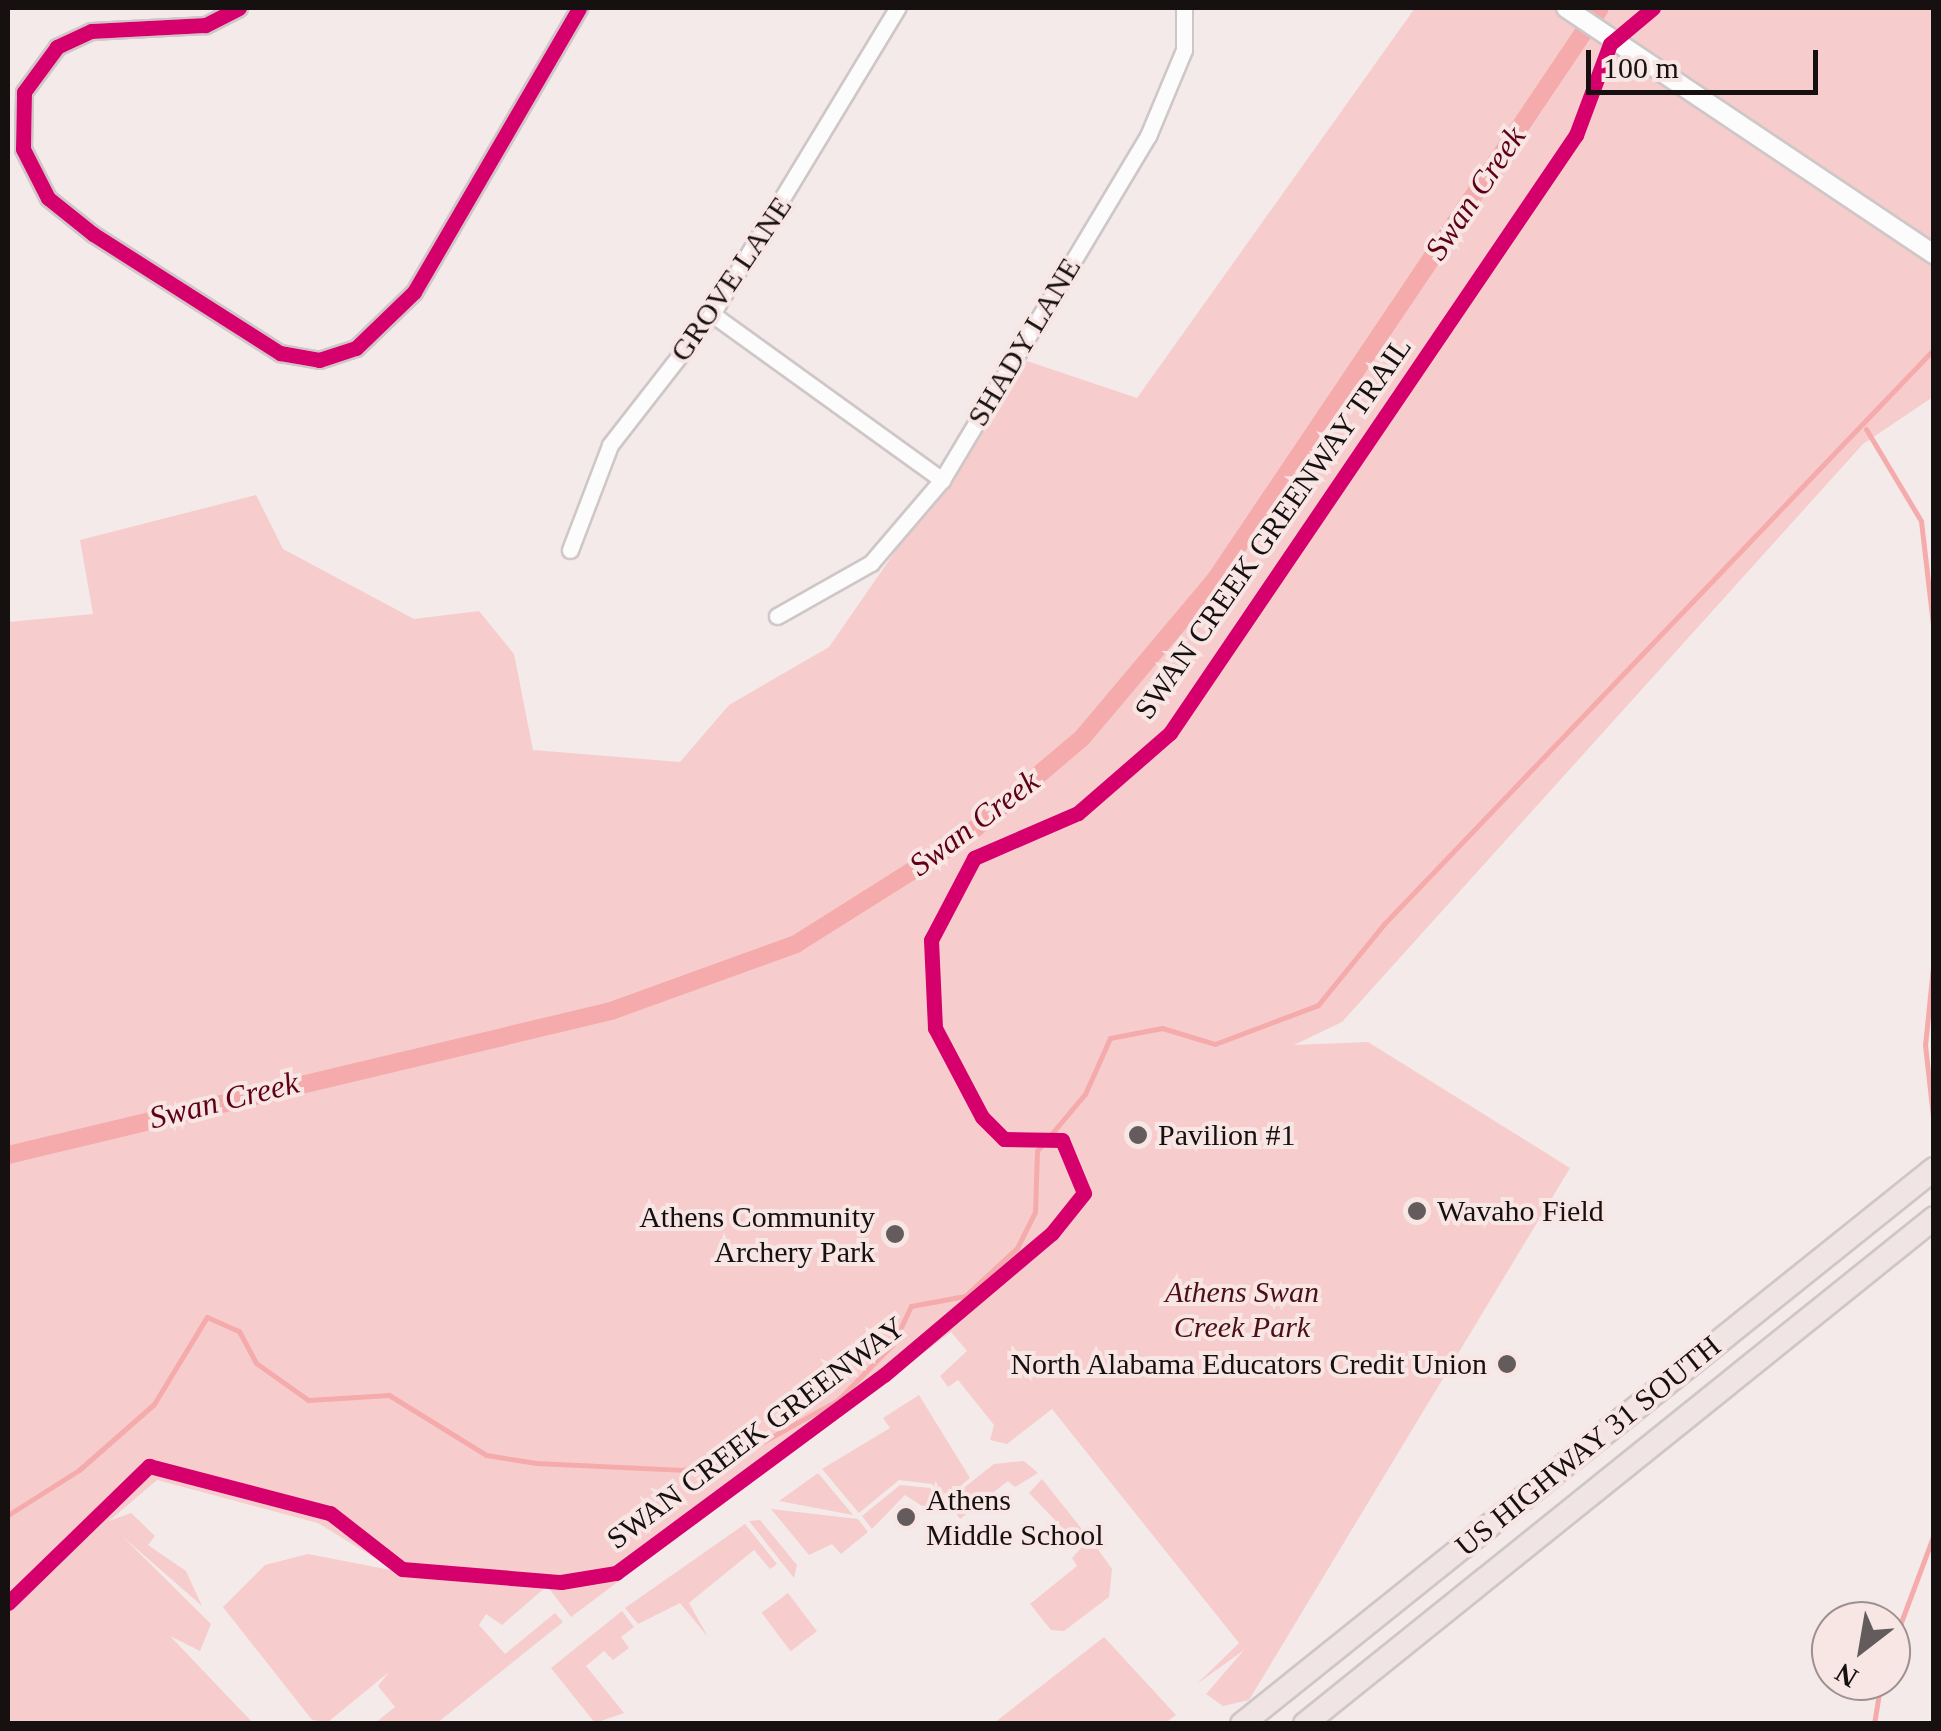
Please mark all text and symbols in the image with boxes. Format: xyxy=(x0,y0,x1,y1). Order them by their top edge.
scale bar xyxy=(1591,30,1824,92)
text: 100 m xyxy=(1603,51,1679,84)
water label: Swan Creek xyxy=(1416,119,1534,267)
street label: GROVE LANE xyxy=(663,190,799,368)
street label: SHADY LANE xyxy=(959,251,1089,433)
street label: SWAN CREEK GREENWAY TRAIL xyxy=(1126,329,1420,727)
water label: Swan Creek xyxy=(902,762,1046,884)
water label: Swan Creek xyxy=(145,1063,303,1137)
place label: Pavilion #1 xyxy=(1158,1117,1296,1153)
marker: Pavilion #1 xyxy=(1127,1124,1149,1146)
place label: Wavaho Field xyxy=(1437,1193,1604,1229)
place label: Athens Community Archery Park xyxy=(639,1199,875,1270)
marker: Wavaho Field xyxy=(1406,1200,1428,1222)
marker: Athens Community Archery Park xyxy=(884,1223,906,1245)
park label: Athens Swan Creek Park xyxy=(1165,1274,1319,1344)
street label: SWAN CREEK GREENWAY xyxy=(600,1309,912,1557)
street label: US HIGHWAY 31 SOUTH xyxy=(1448,1328,1728,1564)
place label: North Alabama Educators Credit Union xyxy=(1009,1346,1487,1382)
marker: North Alabama Educators Credit Union xyxy=(1496,1353,1518,1375)
place label: Athens Middle School xyxy=(926,1482,1103,1552)
marker: Athens Middle School xyxy=(895,1506,917,1528)
north arrow xyxy=(1811,1601,1911,1701)
text: N xyxy=(1830,1657,1863,1694)

